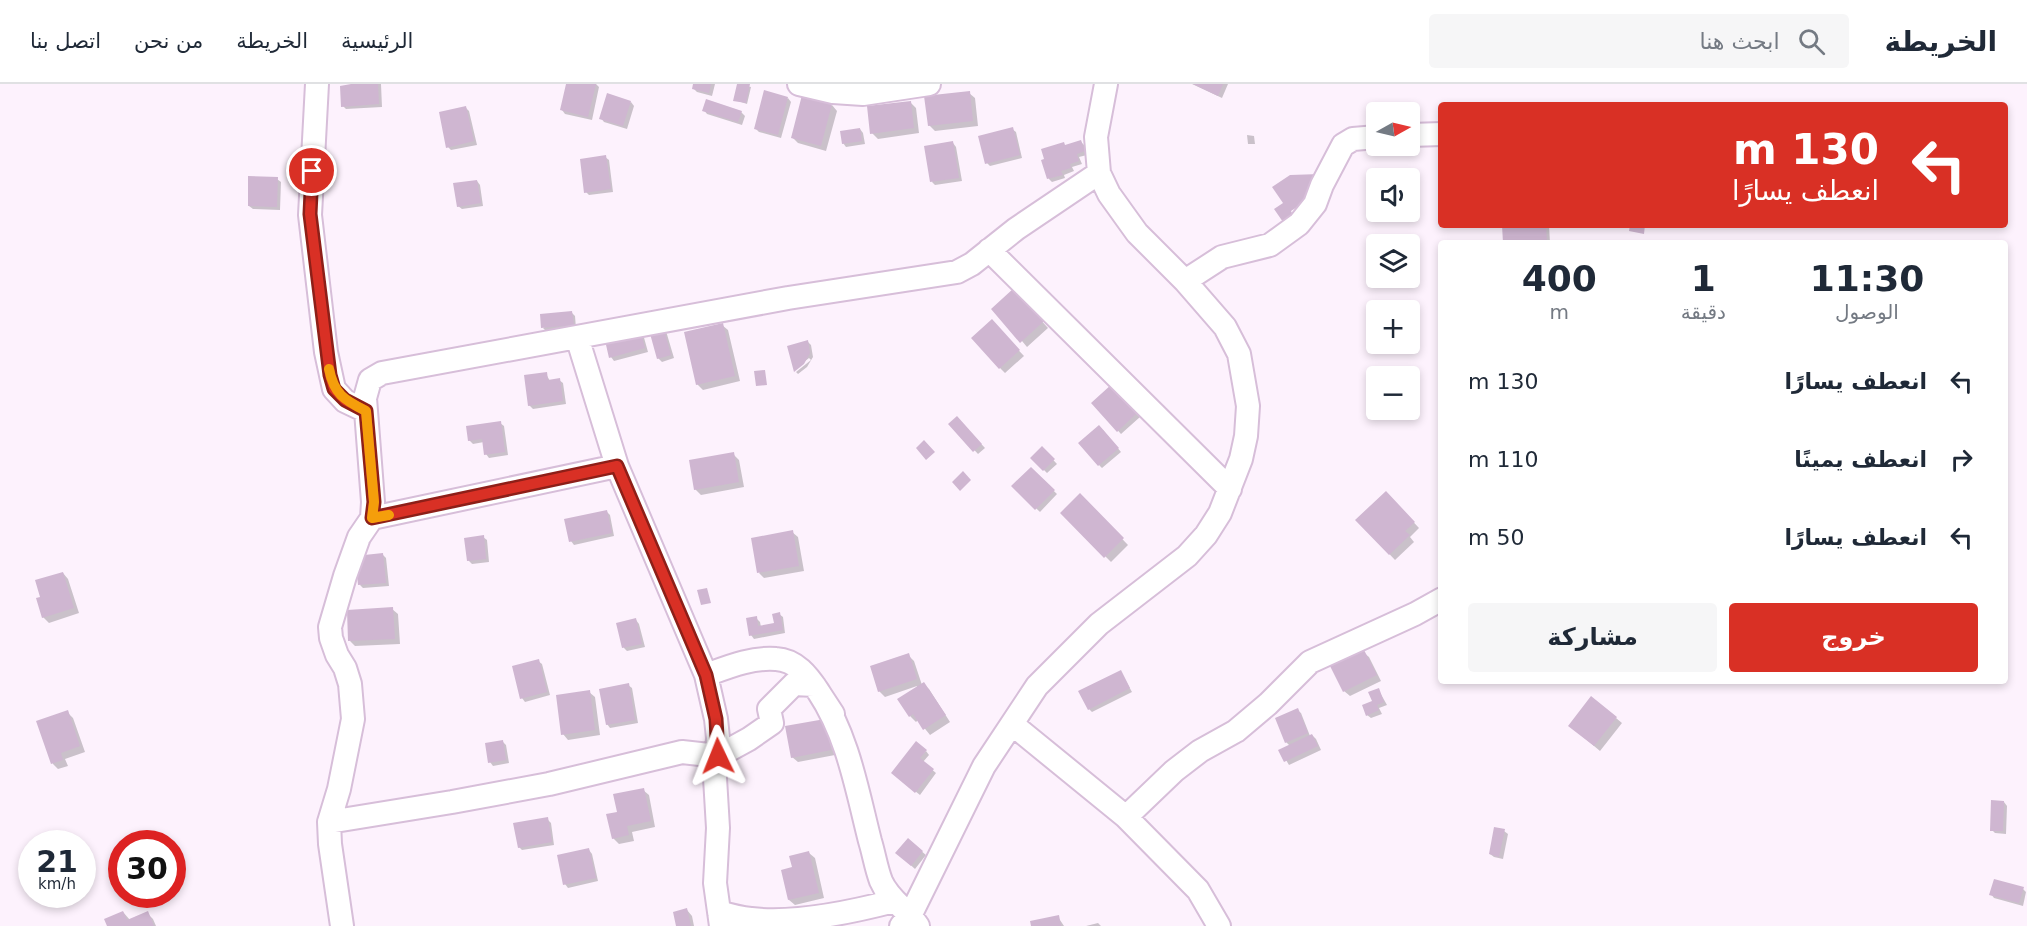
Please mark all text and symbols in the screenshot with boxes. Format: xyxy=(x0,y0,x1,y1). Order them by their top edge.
search box xyxy=(1429,14,1849,68)
icon: search xyxy=(1795,25,1828,58)
text: الخريطة xyxy=(1885,25,1997,58)
text: اتصل بنا xyxy=(30,29,101,53)
text: من نحن xyxy=(134,29,203,53)
text: الخريطة xyxy=(236,29,308,53)
text: الرئيسية xyxy=(341,29,413,53)
text: ابحث هنا xyxy=(1700,29,1780,54)
north arrow xyxy=(1366,102,1420,156)
map controls xyxy=(1366,102,1420,420)
text: 130 m xyxy=(1733,125,1879,174)
icon: left xyxy=(1900,126,1978,204)
pin xyxy=(286,145,337,196)
icon: arrive xyxy=(295,154,328,187)
button: sound xyxy=(1366,168,1420,222)
text: انعطف يسارًا xyxy=(1732,175,1879,206)
button: layers xyxy=(1366,234,1420,288)
text: 400 xyxy=(1522,258,1597,299)
text: 1 xyxy=(1691,258,1716,299)
text: 11:30 xyxy=(1810,258,1924,299)
button: + xyxy=(1366,300,1420,354)
text: m xyxy=(1550,300,1569,324)
text: دقيقة xyxy=(1681,300,1726,324)
text: الوصول xyxy=(1835,300,1899,324)
icon: left xyxy=(1945,365,1978,398)
button: − xyxy=(1366,366,1420,420)
text: 130 m xyxy=(1468,369,1538,394)
text: انعطف يسارًا xyxy=(1784,369,1927,394)
icon: right xyxy=(1945,443,1978,476)
text: 110 m xyxy=(1468,447,1538,472)
text: انعطف يمينًا xyxy=(1794,447,1927,472)
icon: left xyxy=(1945,521,1978,554)
text: 50 m xyxy=(1468,525,1524,550)
text: انعطف يسارًا xyxy=(1784,525,1927,550)
button: مشاركة xyxy=(1468,603,1717,672)
button: خروج xyxy=(1729,603,1978,672)
position arrow xyxy=(686,724,750,788)
speed limit sign: 30 xyxy=(108,830,186,908)
text: 21 xyxy=(36,844,78,879)
text: km/h xyxy=(38,875,76,893)

